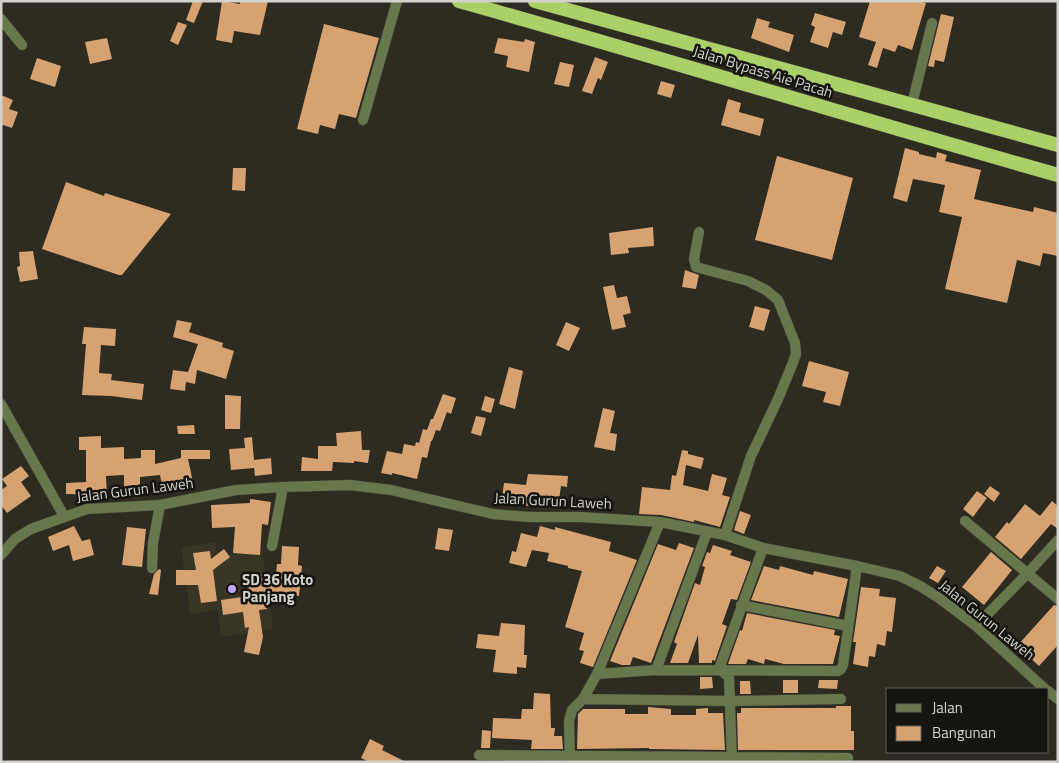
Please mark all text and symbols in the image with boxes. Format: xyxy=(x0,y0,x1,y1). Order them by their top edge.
street label: Jalan Bypass Aie Pacah xyxy=(691,39,836,104)
street label: Jalan Gurun Laweh xyxy=(75,471,195,508)
street label: Jalan Gurun Laweh xyxy=(494,486,612,515)
place label: SD 36 Koto Panjang xyxy=(242,568,313,608)
street label: Jalan Gurun Laweh xyxy=(934,574,1040,666)
marker: SD 36 Koto Panjang xyxy=(226,583,238,595)
legend xyxy=(886,688,1049,753)
text: Jalan xyxy=(932,696,963,719)
text: Bangunan xyxy=(932,721,996,744)

